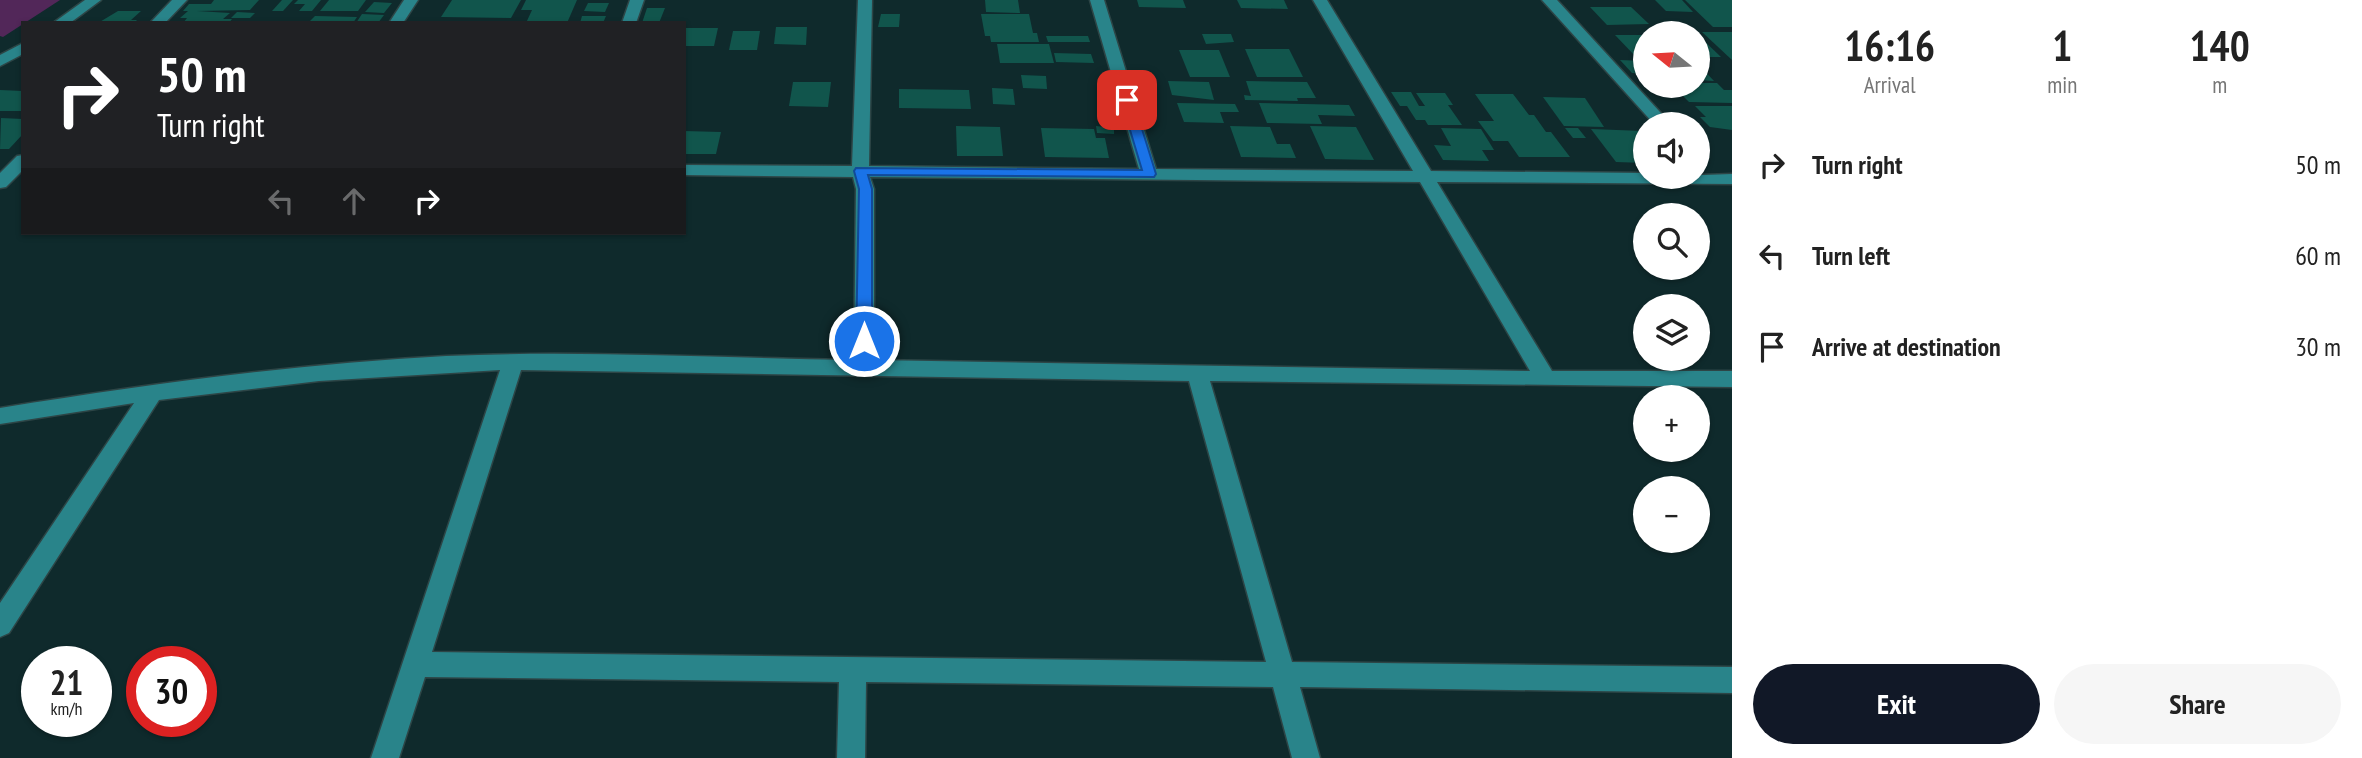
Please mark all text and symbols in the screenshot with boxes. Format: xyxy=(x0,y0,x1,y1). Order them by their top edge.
text: 16:16 xyxy=(1844,18,1935,73)
text: 1 xyxy=(2052,18,2072,73)
text: 140 xyxy=(2190,18,2250,73)
north arrow xyxy=(1633,21,1710,98)
map controls xyxy=(1633,21,1710,553)
text: 50 m xyxy=(157,42,246,106)
icon: right xyxy=(42,49,133,140)
pin xyxy=(1097,70,1157,130)
text: Arrival xyxy=(1864,70,1916,99)
text: min xyxy=(2047,70,2077,99)
text: m xyxy=(2212,70,2227,99)
icon: arrive xyxy=(1108,81,1146,119)
text: Turn right xyxy=(157,104,265,146)
button: sound xyxy=(1633,112,1710,189)
icon: right xyxy=(1753,146,1791,184)
text: Turn right xyxy=(1812,148,1903,181)
text: 50 m xyxy=(2295,148,2341,181)
icon: left xyxy=(262,182,300,220)
icon: ahead xyxy=(335,182,373,220)
icon: right xyxy=(408,182,446,220)
button: search xyxy=(1633,203,1710,280)
icon: left xyxy=(1753,237,1791,275)
text: Turn left xyxy=(1812,239,1890,272)
text: 60 m xyxy=(2295,239,2341,272)
button: layers xyxy=(1633,294,1710,371)
position arrow xyxy=(827,304,901,378)
icon: arrive xyxy=(1753,328,1791,366)
text: Arrive at destination xyxy=(1812,330,2001,363)
text: 30 m xyxy=(2295,330,2341,363)
button: + xyxy=(1633,385,1710,462)
button: − xyxy=(1633,476,1710,553)
speed limit sign: 30 xyxy=(126,646,217,737)
text: 21 xyxy=(50,659,83,705)
button: Exit xyxy=(1753,664,2040,744)
button: Share xyxy=(2054,664,2341,744)
text: km/h xyxy=(51,697,82,720)

